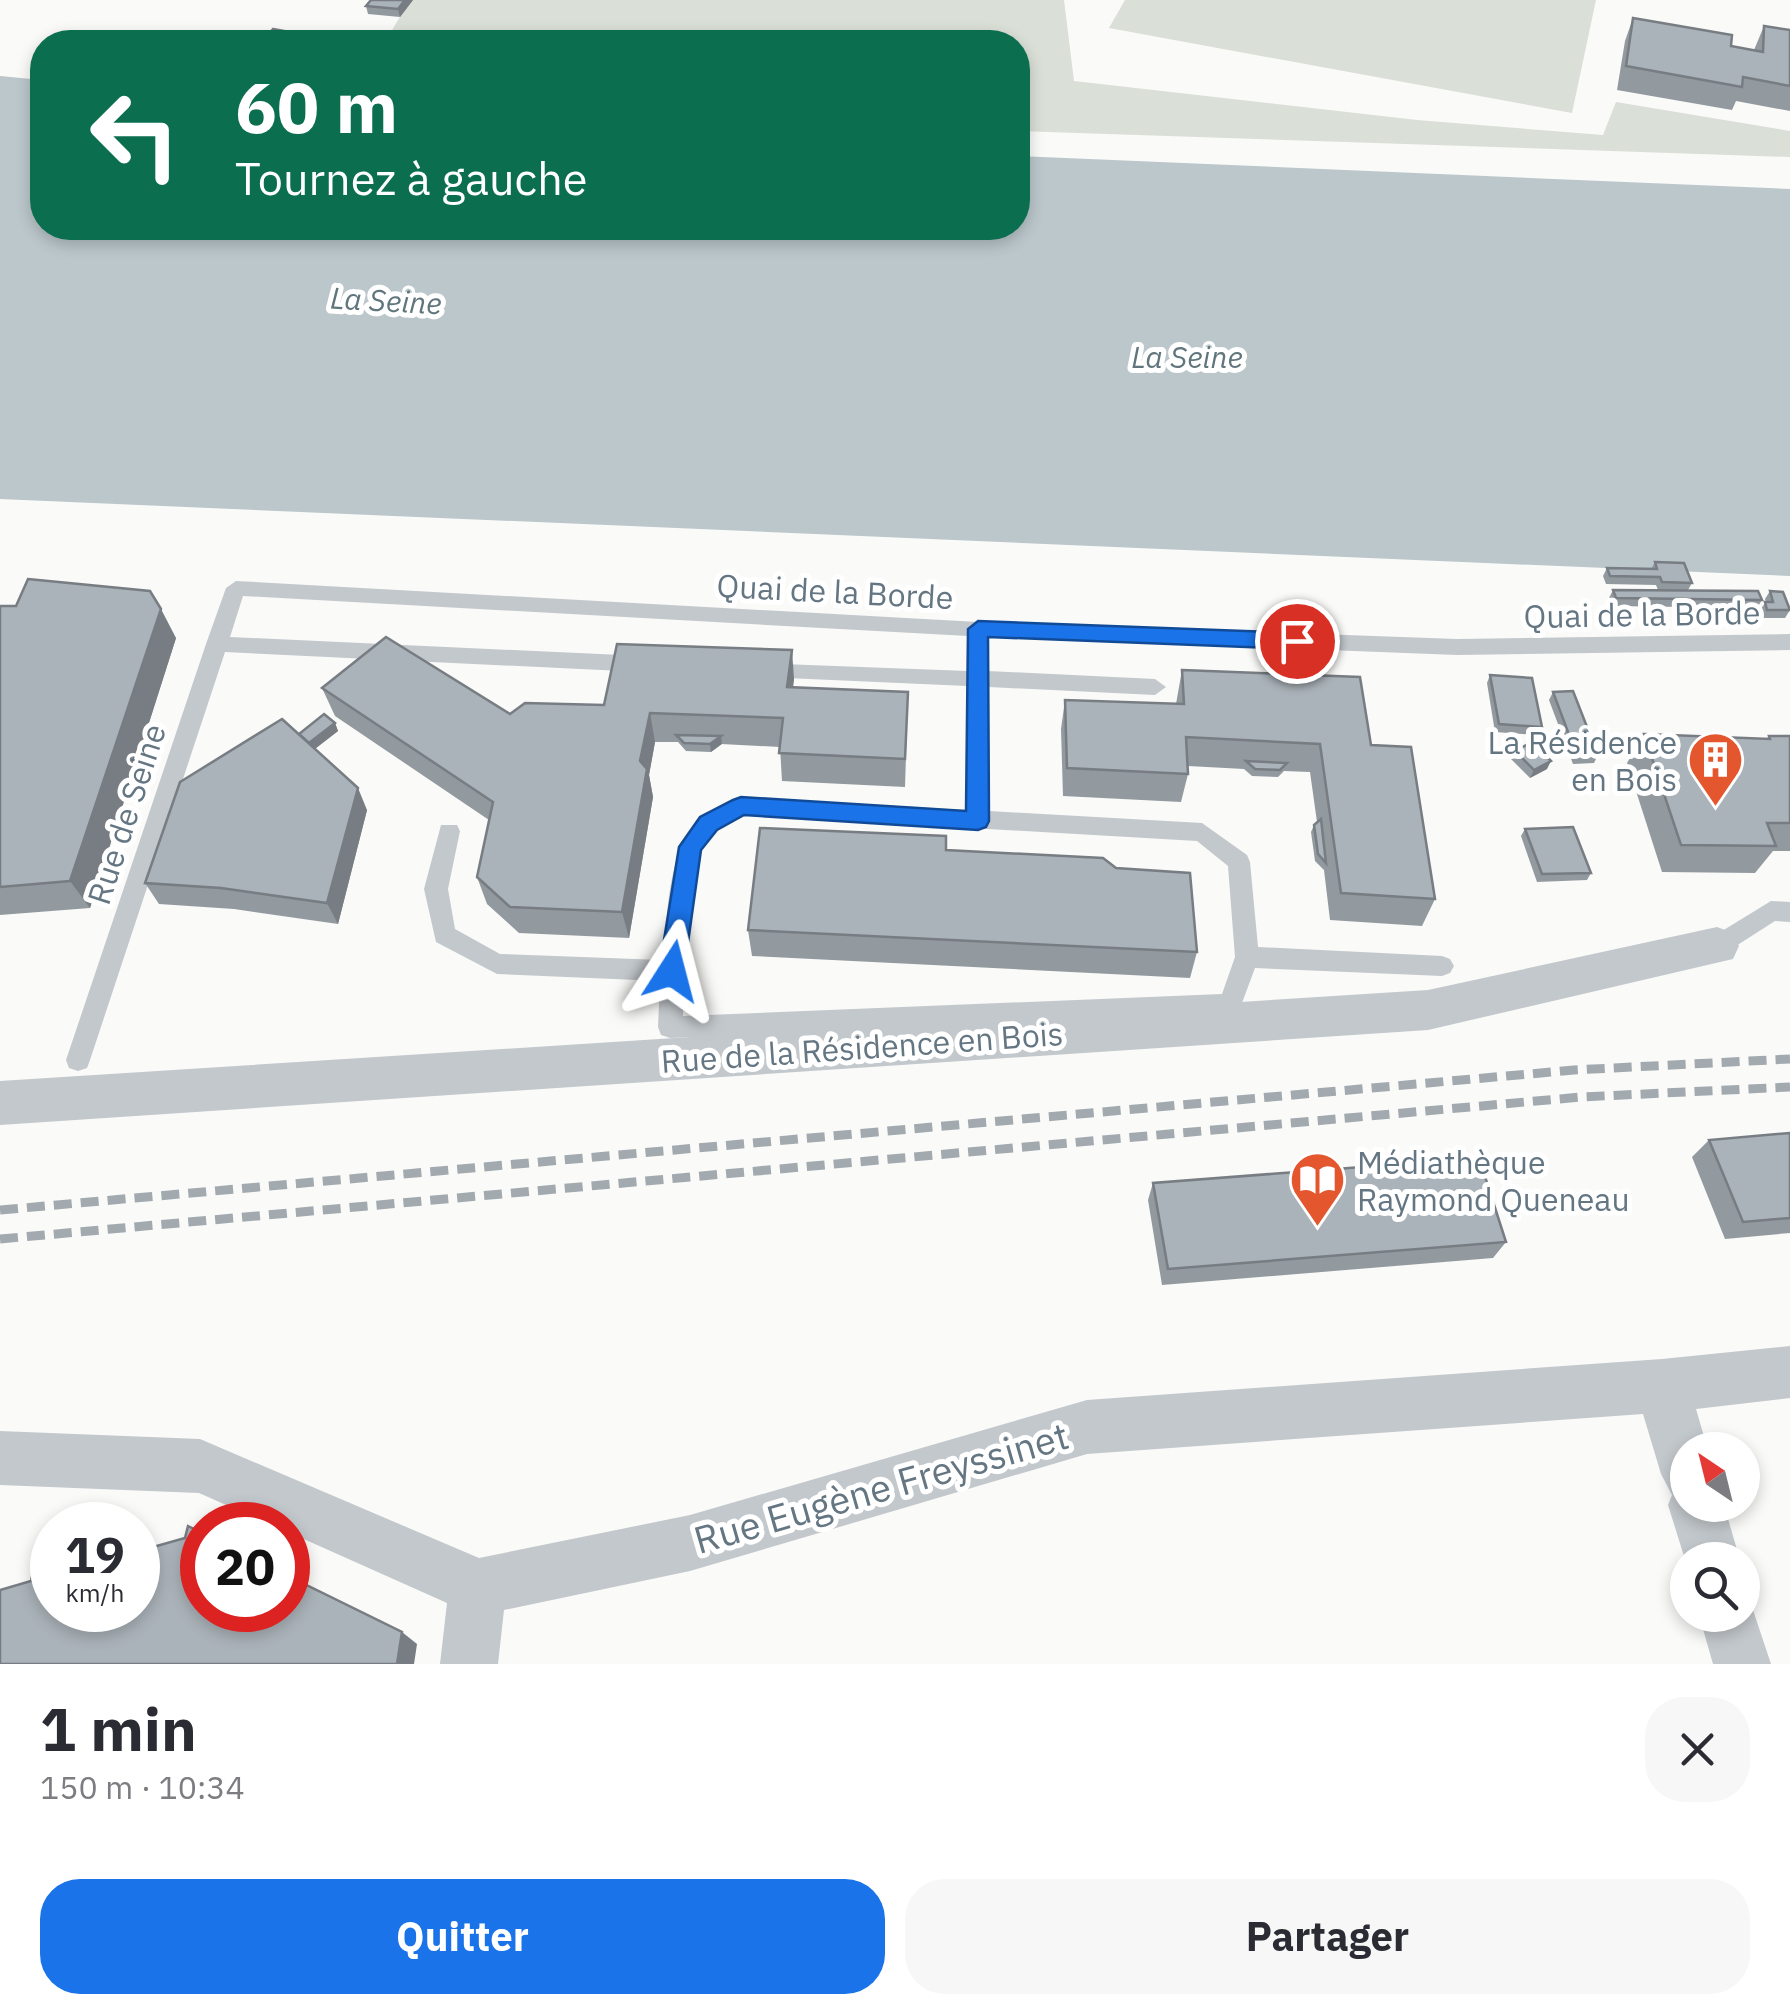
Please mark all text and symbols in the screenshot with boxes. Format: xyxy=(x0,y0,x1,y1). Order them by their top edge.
text: 60 m xyxy=(235,61,398,152)
icon: left xyxy=(70,70,200,200)
text: Tournez à gauche xyxy=(235,149,587,207)
water label: La Seine xyxy=(329,278,443,322)
water label: La Seine xyxy=(1131,337,1243,376)
street label: Quai de la Borde xyxy=(716,564,954,618)
street label: Quai de la Borde xyxy=(1523,591,1761,637)
pin xyxy=(1255,599,1340,684)
icon: arrive xyxy=(1270,614,1325,669)
street label: Rue de Seine xyxy=(77,718,175,910)
place label: La Résidence en Bois xyxy=(1487,721,1677,800)
building icon: La Résidence en Bois xyxy=(1686,730,1746,809)
position arrow xyxy=(620,919,724,1023)
street label: Rue de la Résidence en Bois xyxy=(660,1012,1064,1082)
place label: Médiathèque Raymond Queneau xyxy=(1357,1141,1630,1220)
library icon: Médiathèque Raymond Queneau xyxy=(1288,1150,1348,1229)
street label: Rue Eugène Freyssinet xyxy=(688,1410,1074,1564)
north arrow xyxy=(1670,1432,1760,1522)
map controls xyxy=(1670,1432,1760,1632)
speed limit sign: 20 xyxy=(180,1502,310,1632)
text: 19 xyxy=(65,1522,125,1587)
button: search xyxy=(1670,1542,1760,1632)
text: km/h xyxy=(66,1576,124,1609)
text: 1 min xyxy=(40,1689,197,1768)
button: close xyxy=(1645,1697,1750,1802)
text: 150 m · 10:34 xyxy=(40,1766,245,1808)
button: Quitter xyxy=(40,1879,885,1994)
button: Partager xyxy=(905,1879,1750,1994)

